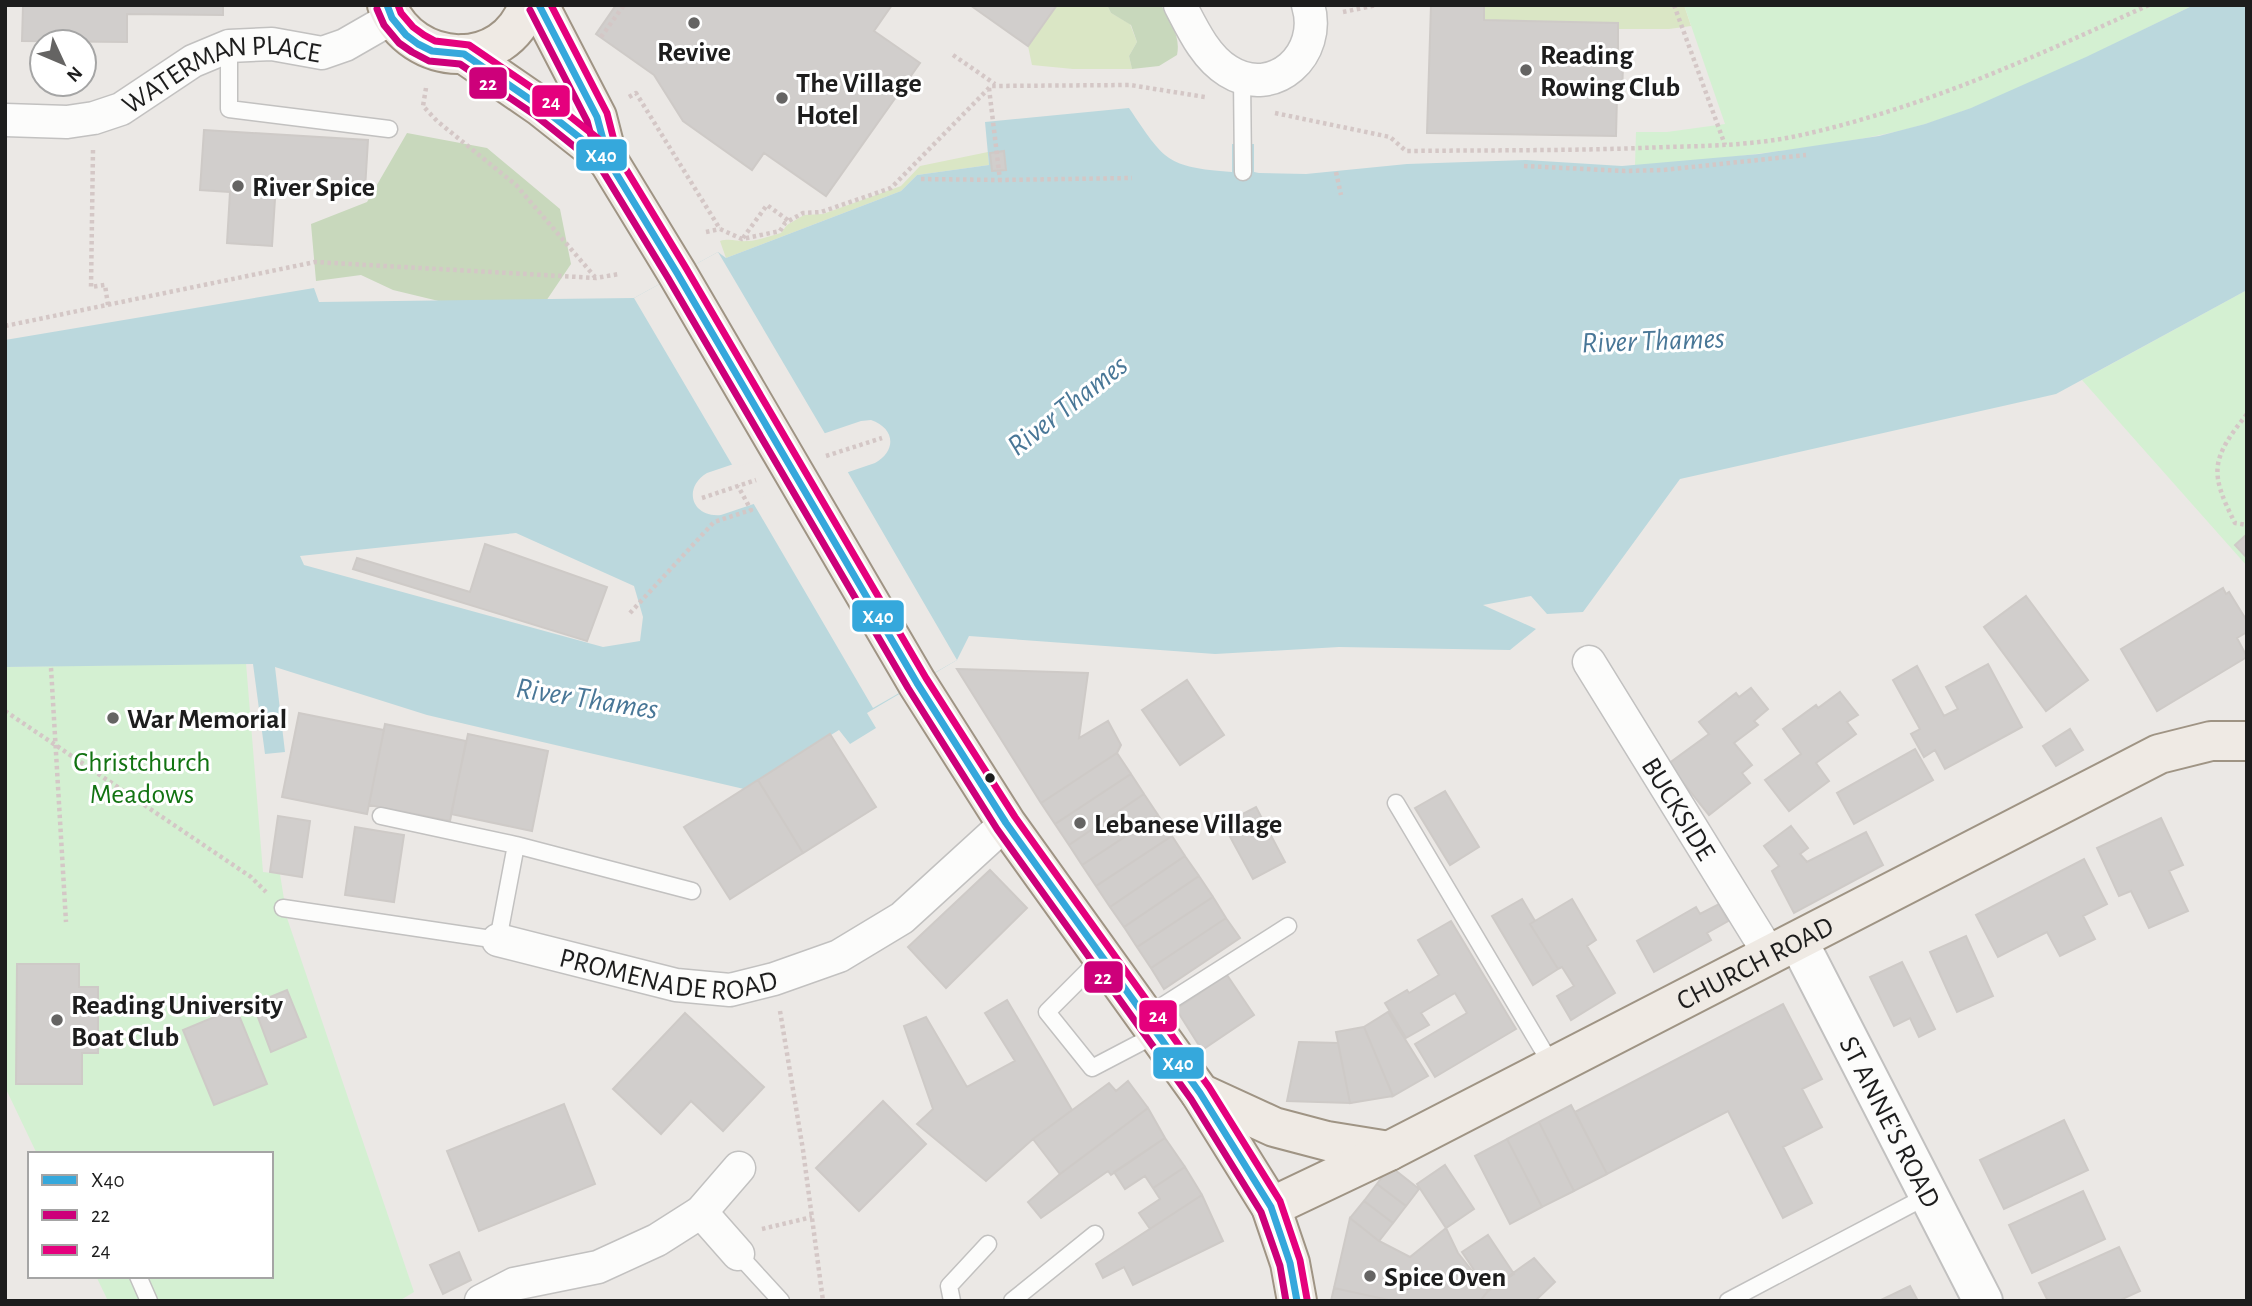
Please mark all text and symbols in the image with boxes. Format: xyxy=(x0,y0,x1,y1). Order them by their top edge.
marker: Revive xyxy=(686,15,702,31)
north arrow xyxy=(28,28,98,98)
street label: WATERMAN PLACE xyxy=(118,32,323,120)
place label: Revive xyxy=(657,39,731,67)
place label: Reading Rowing Club xyxy=(1540,42,1680,102)
text: N xyxy=(63,62,86,85)
marker: Reading Rowing Club xyxy=(1518,62,1534,78)
line badge: 22 xyxy=(468,66,508,100)
place label: The Village Hotel xyxy=(796,70,922,130)
text: 22 xyxy=(479,75,497,94)
line badge: 24 xyxy=(531,84,571,118)
marker: The Village Hotel xyxy=(774,90,790,106)
text: 24 xyxy=(542,93,561,112)
line badge: X40 xyxy=(575,138,628,172)
text: X40 xyxy=(585,147,617,166)
place label: River Spice xyxy=(252,174,375,202)
marker: River Spice xyxy=(230,178,246,194)
water label: River Thames xyxy=(1581,323,1726,358)
water label: River Thames xyxy=(1002,350,1134,462)
line badge: X40 xyxy=(851,599,905,633)
text: X40 xyxy=(862,608,894,627)
water label: River Thames xyxy=(514,673,660,725)
place label: War Memorial xyxy=(127,706,287,734)
marker: War Memorial xyxy=(105,710,121,726)
park label: Christchurch Meadows xyxy=(73,749,211,809)
street label: BUCKSIDE xyxy=(1636,753,1720,866)
unlabelled marker xyxy=(983,771,997,785)
place label: Lebanese Village xyxy=(1094,811,1282,839)
marker: Lebanese Village xyxy=(1072,815,1088,831)
street label: CHURCH ROAD xyxy=(1673,912,1838,1016)
street label: PROMENADE ROAD xyxy=(556,944,780,1006)
line badge: 22 xyxy=(1083,960,1124,994)
text: 22 xyxy=(1094,969,1112,988)
place label: Reading University Boat Club xyxy=(71,992,284,1052)
line badge: 24 xyxy=(1138,999,1178,1033)
text: 24 xyxy=(1149,1007,1168,1026)
marker: Reading University Boat Club xyxy=(49,1012,65,1028)
street label: ST ANNE'S ROAD xyxy=(1833,1032,1945,1213)
line badge: X40 xyxy=(1152,1046,1205,1080)
text: X40 xyxy=(1162,1055,1194,1074)
legend xyxy=(28,1152,273,1278)
text: X40 xyxy=(91,1170,125,1191)
text: 22 xyxy=(91,1205,110,1226)
text: 24 xyxy=(91,1240,111,1261)
place label: Spice Oven xyxy=(1384,1264,1506,1292)
marker: Spice Oven xyxy=(1362,1268,1378,1284)

